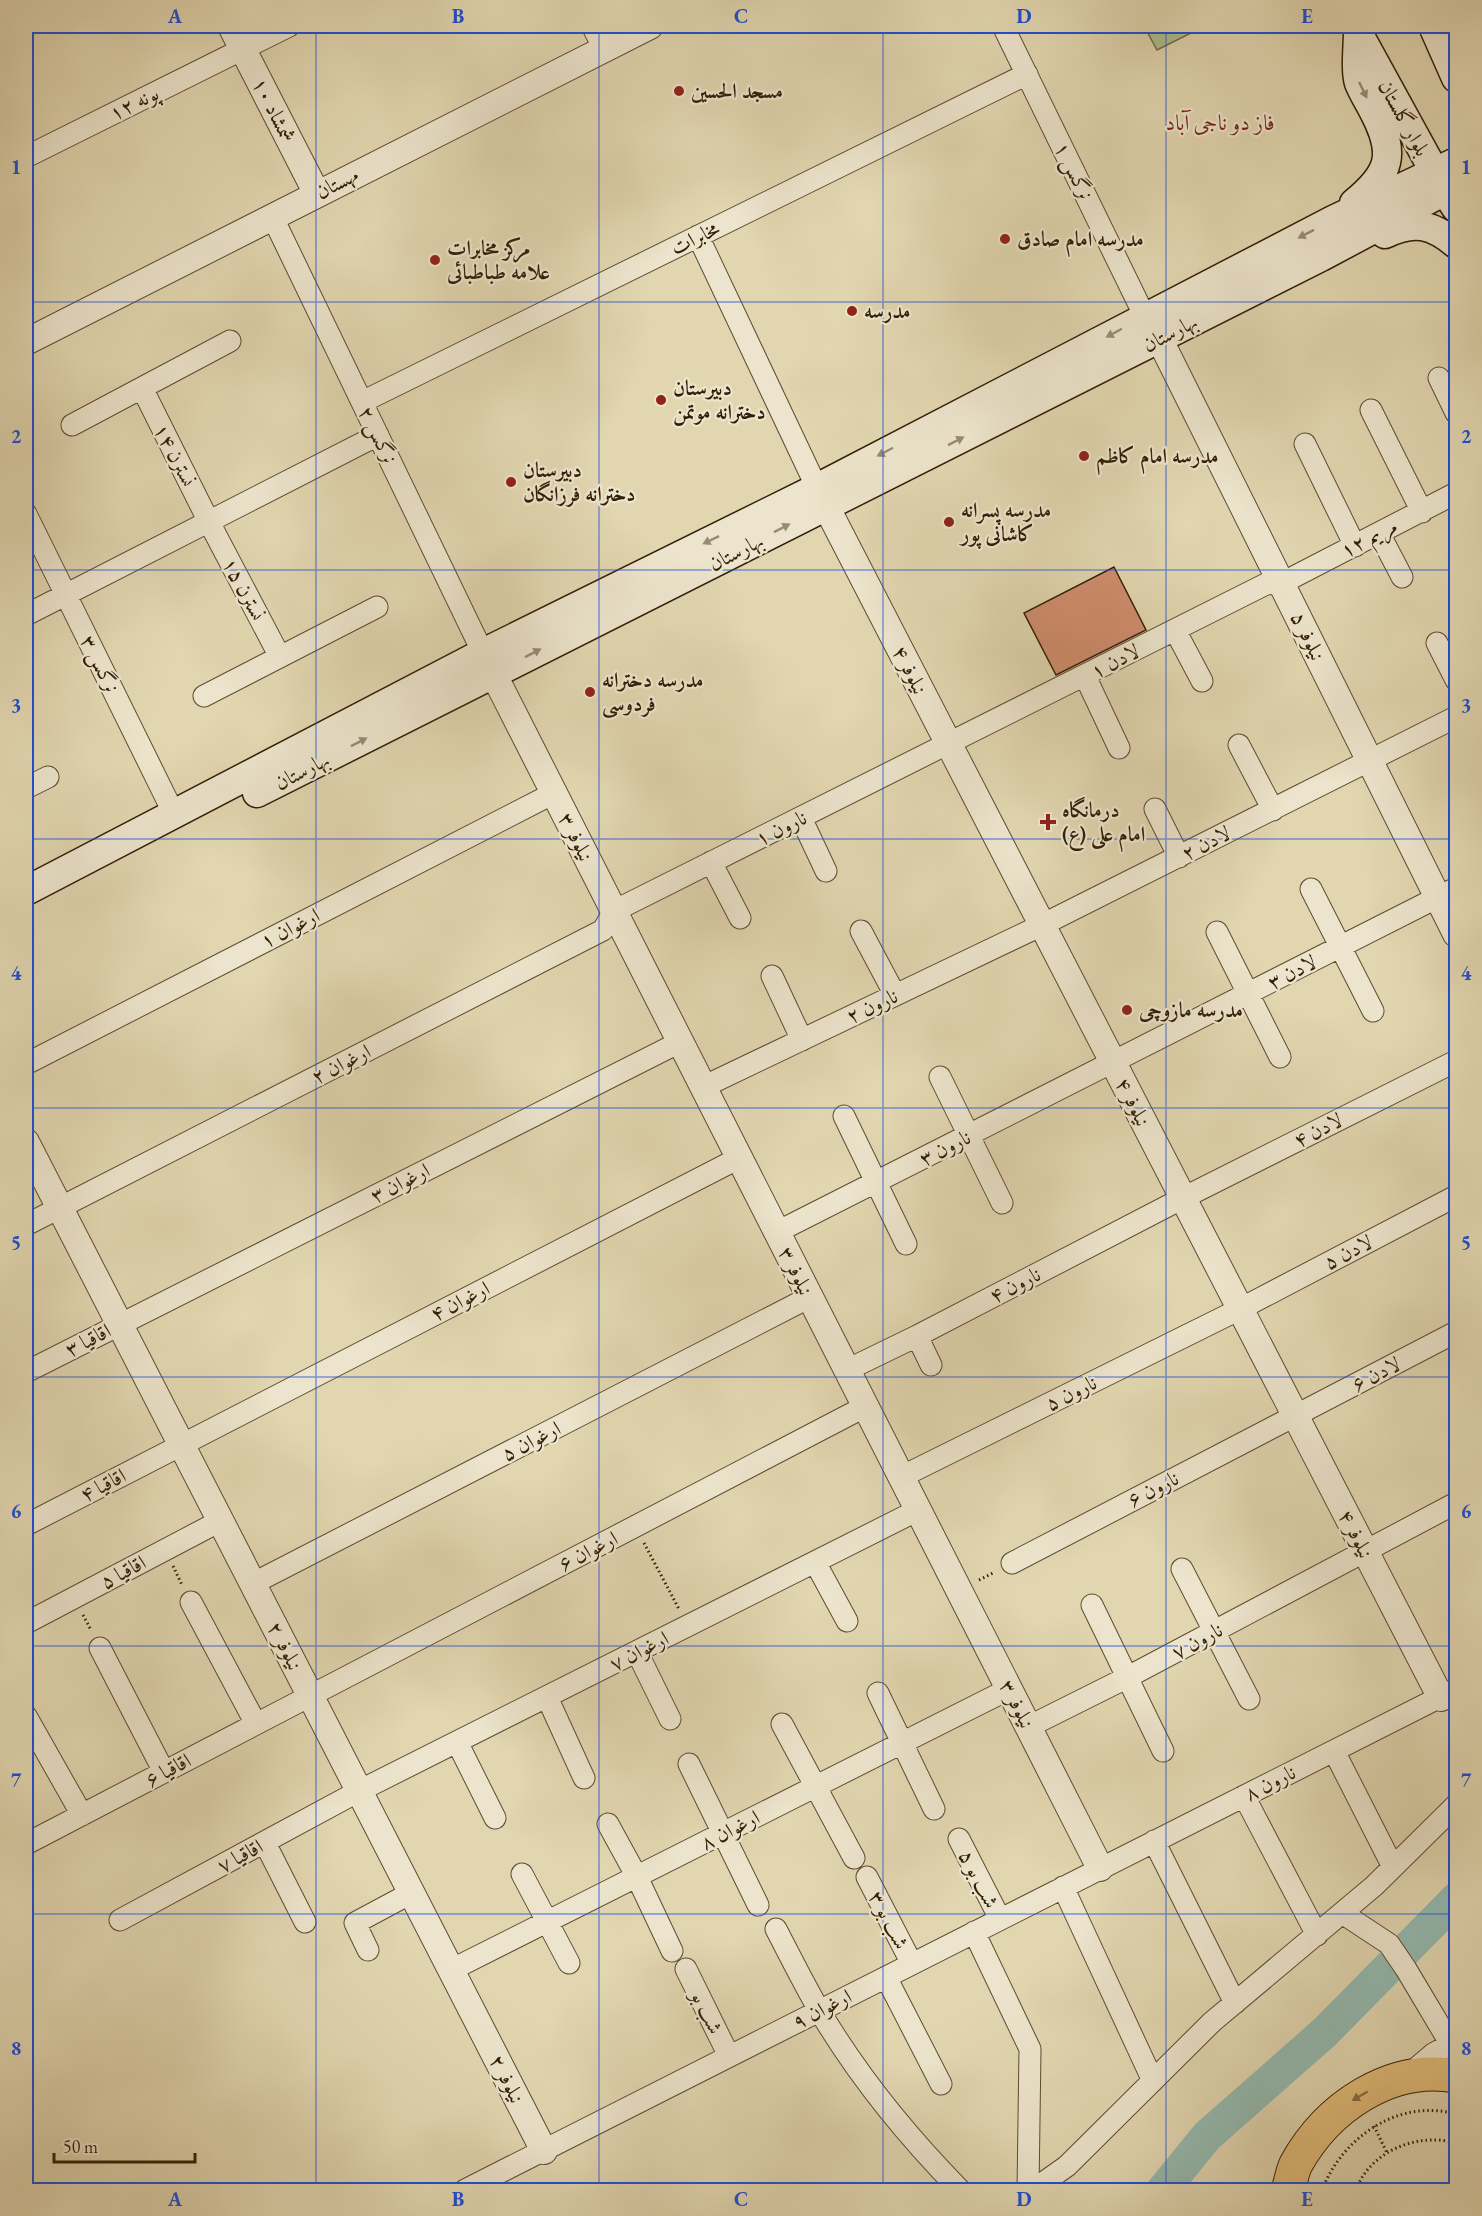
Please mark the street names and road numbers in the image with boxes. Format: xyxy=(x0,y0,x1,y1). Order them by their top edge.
street label: شمشاد ۱۰ xyxy=(247,73,302,147)
street label: بلوار گلستان xyxy=(1372,75,1436,161)
street label: پونه ۱۲ xyxy=(105,79,165,128)
street label: نرگس ۱ xyxy=(1048,137,1100,205)
street label: مهستان xyxy=(311,160,363,206)
street label: مخابرات xyxy=(666,214,724,261)
street label: بهارستان xyxy=(1138,307,1202,359)
street label: نرگس ۲ xyxy=(352,401,404,469)
street label: نسترن ۱۴ xyxy=(148,419,203,491)
street label: مریم ۱۲ xyxy=(1336,512,1404,568)
street label: بهارستان xyxy=(704,526,768,578)
street label: نسترن ۱۵ xyxy=(217,553,272,625)
street label: نیلوفر ۵ xyxy=(1285,607,1332,665)
street label: نرگس ۳ xyxy=(74,630,126,698)
street label: لادن ۱ xyxy=(1086,637,1144,684)
street label: نیلوفر ۴ xyxy=(887,641,934,699)
street label: بهارستان xyxy=(270,745,334,797)
street label: نارون ۱ xyxy=(751,804,811,852)
street label: نیلوفر ۳ xyxy=(553,808,600,866)
street label: لادن ۲ xyxy=(1177,819,1235,866)
street label: ارغوان ۱ xyxy=(255,901,324,954)
street label: لادن ۳ xyxy=(1263,948,1321,995)
street label: نارون ۲ xyxy=(842,982,902,1029)
street label: ارغوان ۲ xyxy=(306,1037,375,1090)
street label: نیلوفر ۴ xyxy=(1110,1073,1157,1131)
street label: لادن ۴ xyxy=(1289,1106,1347,1153)
street label: نارون ۳ xyxy=(915,1123,975,1172)
street label: ارغوان ۳ xyxy=(365,1156,434,1209)
street label: لادن ۵ xyxy=(1319,1228,1377,1275)
street label: نیلوفر ۳ xyxy=(773,1242,820,1300)
street label: نارون ۴ xyxy=(985,1260,1045,1309)
street label: ارغوان ۴ xyxy=(425,1274,494,1327)
street label: اقاقیا ۳ xyxy=(60,1317,115,1363)
street label: لادن ۶ xyxy=(1347,1350,1405,1397)
street label: نارون ۵ xyxy=(1041,1369,1101,1417)
street label: ارغوان ۵ xyxy=(496,1414,565,1467)
street label: اقاقیا ۴ xyxy=(75,1462,130,1508)
street label: نارون ۶ xyxy=(1123,1464,1183,1513)
street label: نیلوفر ۴ xyxy=(1333,1505,1380,1563)
street label: ارغوان ۶ xyxy=(553,1524,622,1577)
street label: اقاقیا ۵ xyxy=(95,1548,150,1595)
street label: نارون ۷ xyxy=(1167,1616,1227,1665)
street label: نیلوفر ۲ xyxy=(262,1617,309,1675)
street label: ارغوان ۷ xyxy=(604,1624,673,1677)
street label: نیلوفر ۳ xyxy=(994,1675,1041,1733)
street label: اقاقیا ۶ xyxy=(140,1746,195,1793)
street label: نارون ۸ xyxy=(1240,1758,1300,1807)
street label: ارغوان ۸ xyxy=(695,1803,764,1856)
street label: اقاقیا ۷ xyxy=(212,1832,267,1879)
street label: شب بو ۵ xyxy=(952,1845,1006,1913)
street label: شب بو ۳ xyxy=(862,1886,916,1954)
street label: ارغوان ۹ xyxy=(787,1982,856,2035)
street label: شب بو xyxy=(683,1983,730,2039)
street label: نیلوفر ۲ xyxy=(484,2050,531,2108)

